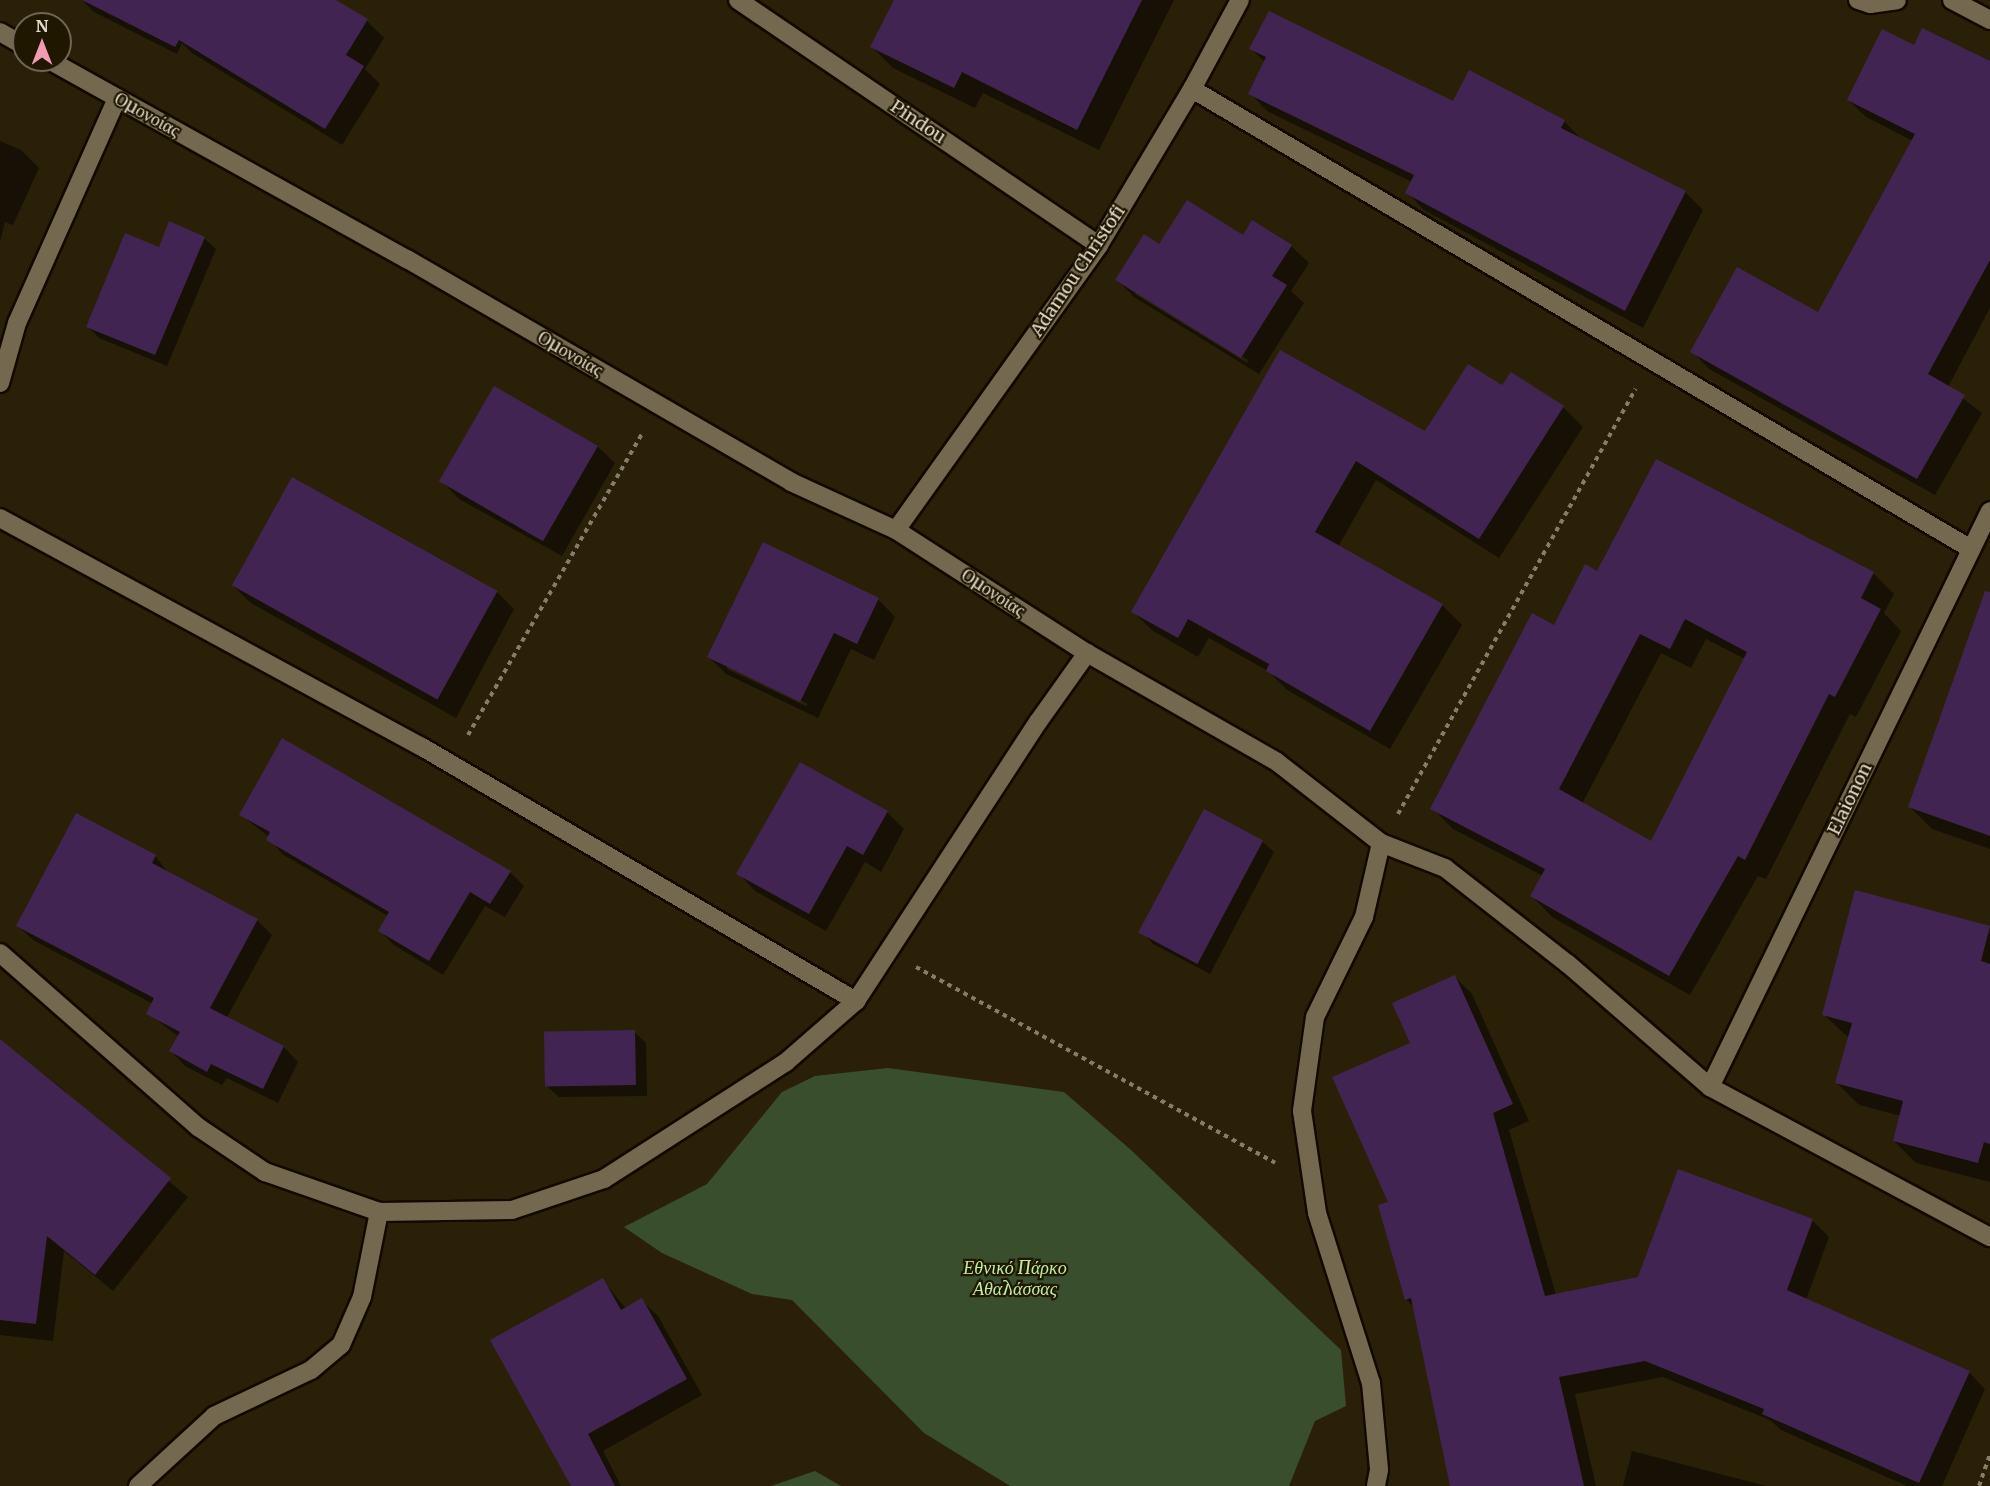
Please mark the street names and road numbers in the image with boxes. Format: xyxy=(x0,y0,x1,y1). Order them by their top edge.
street label: Ομονοίας xyxy=(110,88,184,142)
street label: Pindou xyxy=(886,96,950,148)
street label: Adamou Christofi xyxy=(1026,201,1130,341)
street label: Ομονοίας xyxy=(534,327,606,381)
street label: Ομονοίας xyxy=(957,564,1029,622)
street label: Elaionon xyxy=(1823,759,1877,839)

